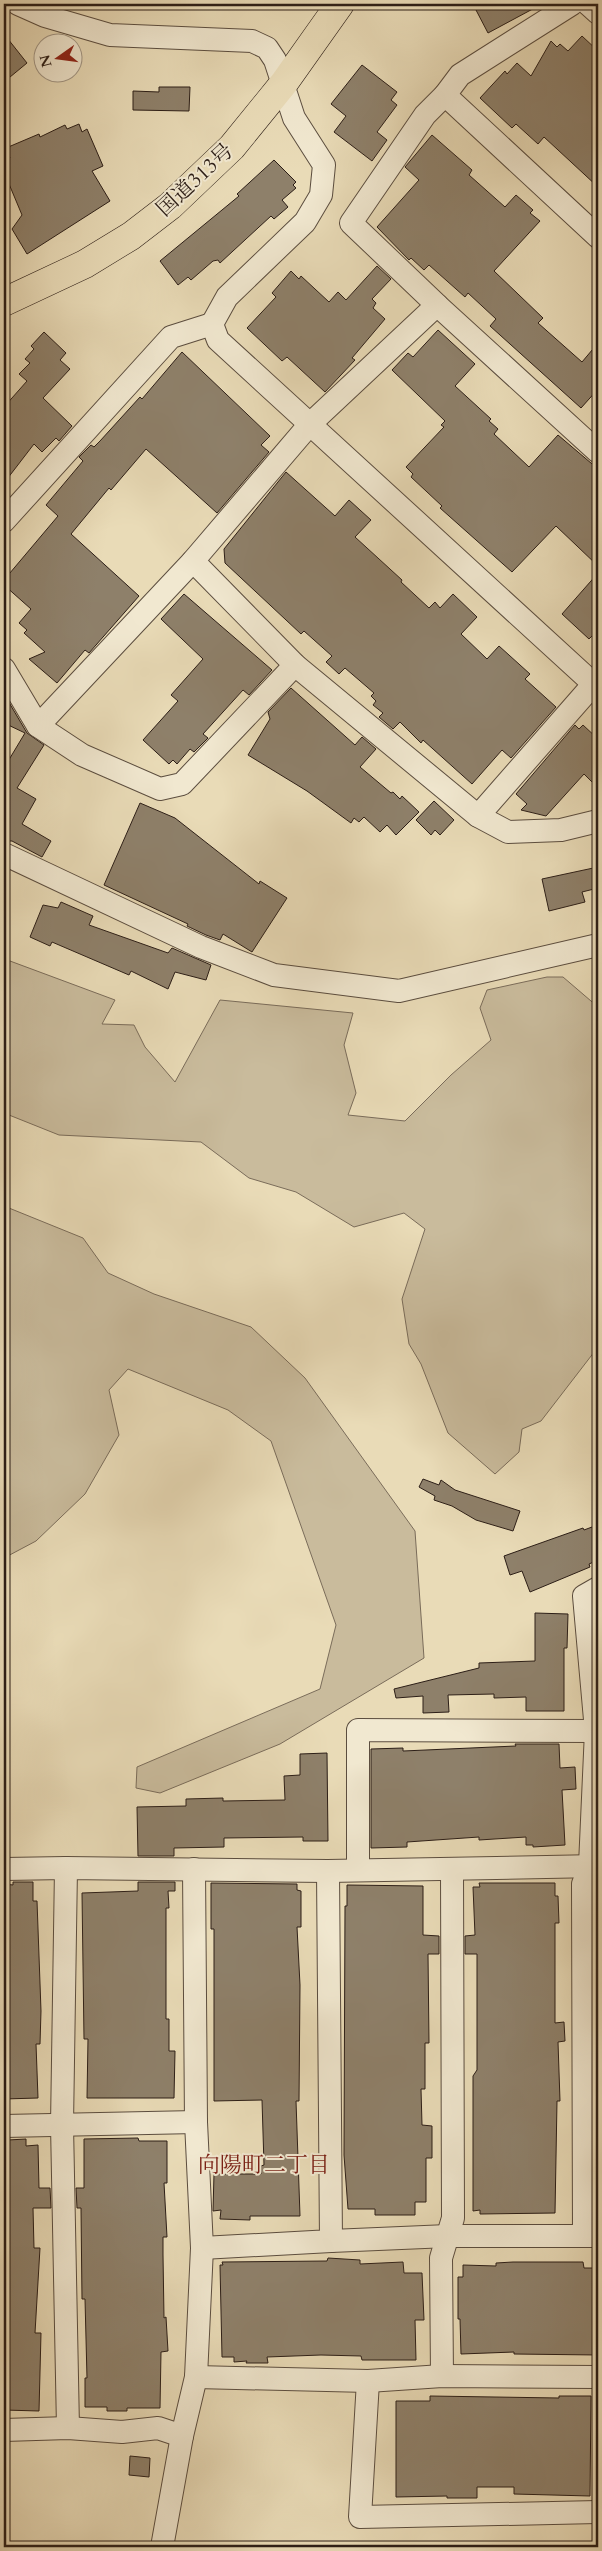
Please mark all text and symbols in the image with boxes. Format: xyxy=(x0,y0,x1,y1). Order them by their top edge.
north arrow xyxy=(32,32,82,82)
text: N xyxy=(35,53,57,69)
street label: 国道313号 xyxy=(150,137,240,223)
district label: 向陽町二丁目 xyxy=(198,2150,330,2180)

